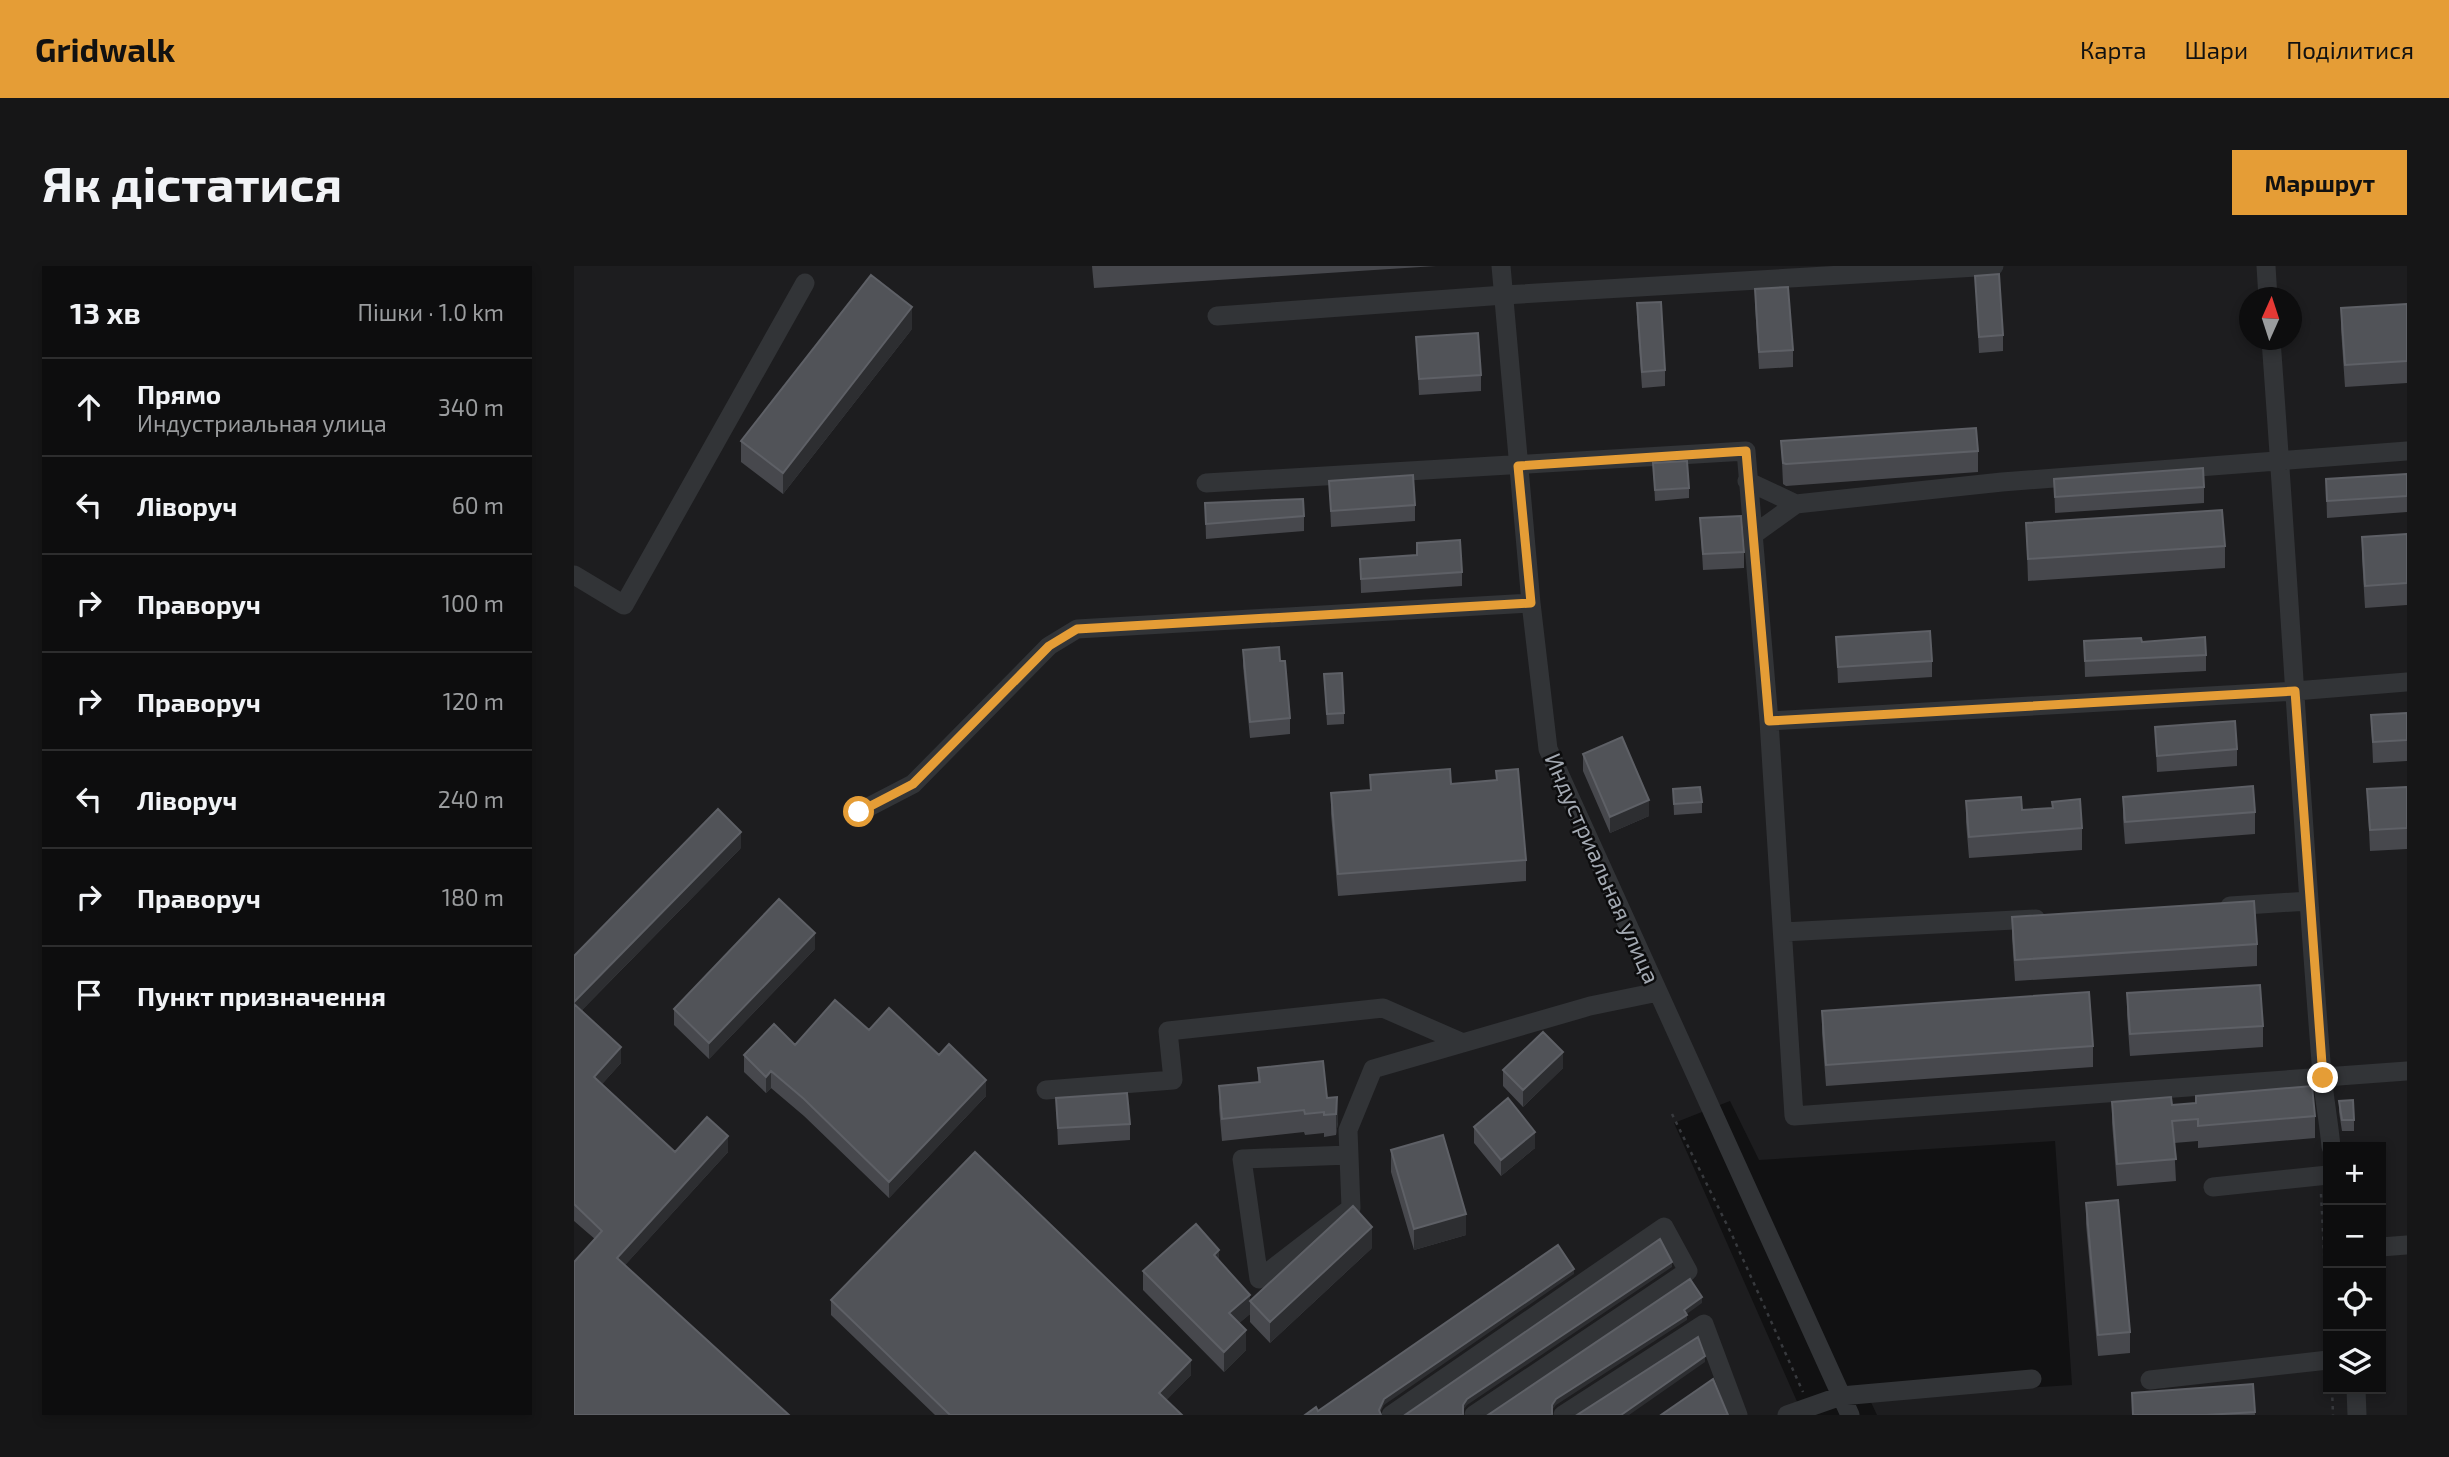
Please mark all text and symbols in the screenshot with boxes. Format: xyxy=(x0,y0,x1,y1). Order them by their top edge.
text: Gridwalk xyxy=(35,29,175,69)
text: Карта xyxy=(2080,35,2147,64)
text: Шари xyxy=(2185,35,2248,64)
text: Поділитися xyxy=(2286,35,2414,64)
button: Маршрут xyxy=(2232,150,2407,215)
text: Як дістатися xyxy=(42,153,342,212)
north arrow xyxy=(2239,287,2302,350)
text: 13 хв xyxy=(70,294,141,330)
text: Пішки · 1.0 km xyxy=(358,298,504,326)
text: Прямо xyxy=(137,378,221,409)
icon: ahead xyxy=(70,388,108,426)
text: 340 m xyxy=(438,393,504,421)
text: Индустриальная улица xyxy=(137,409,387,437)
icon: left xyxy=(70,486,108,524)
text: Ліворуч xyxy=(137,490,237,521)
text: 60 m xyxy=(452,491,504,519)
icon: right xyxy=(70,584,108,622)
text: Праворуч xyxy=(137,588,261,619)
text: 100 m xyxy=(442,589,504,617)
icon: right xyxy=(70,682,108,720)
text: Праворуч xyxy=(137,686,261,717)
text: 120 m xyxy=(443,687,504,715)
street label: Индустриальная улица xyxy=(1539,748,1667,988)
icon: left xyxy=(70,780,108,818)
text: Ліворуч xyxy=(137,784,237,815)
text: 240 m xyxy=(438,785,504,813)
route start xyxy=(843,796,874,827)
icon: right xyxy=(70,878,108,916)
text: Праворуч xyxy=(137,882,261,913)
text: 180 m xyxy=(442,883,504,911)
icon: arrive xyxy=(70,976,108,1014)
text: Пункт призначення xyxy=(137,980,386,1011)
route end xyxy=(2307,1062,2338,1093)
map controls xyxy=(2323,1142,2386,1394)
button: + xyxy=(2323,1142,2386,1205)
button: − xyxy=(2323,1205,2386,1268)
button: locate xyxy=(2323,1268,2386,1331)
button: layers xyxy=(2323,1331,2386,1394)

